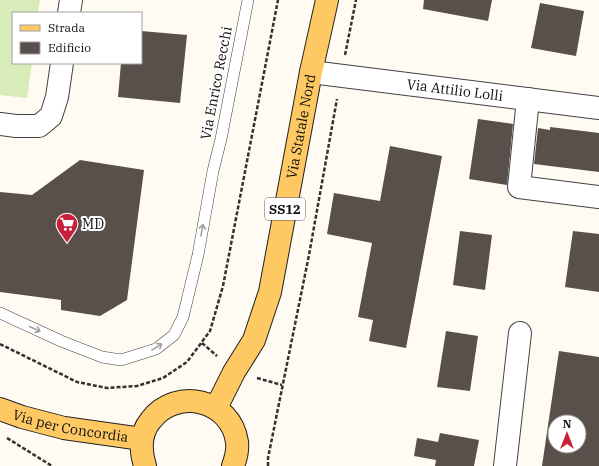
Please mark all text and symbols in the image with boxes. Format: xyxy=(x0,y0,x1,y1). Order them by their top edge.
legend xyxy=(12,12,142,64)
text: Strada xyxy=(48,20,85,35)
street label: Via Enrico Recchi xyxy=(196,25,236,141)
text: Edificio xyxy=(48,40,91,55)
street label: Via Statale Nord xyxy=(282,72,320,180)
street label: Via Attilio Lolli xyxy=(406,75,504,105)
road number: SS12 xyxy=(265,198,305,220)
supermarket icon: MD xyxy=(54,211,80,244)
place label: MD xyxy=(82,215,104,233)
one-way arrow xyxy=(198,224,206,237)
one-way arrow xyxy=(29,326,41,333)
one-way arrow xyxy=(151,343,162,351)
street label: Via per Concordia xyxy=(10,405,130,446)
north arrow xyxy=(547,414,587,454)
text: N xyxy=(563,417,572,431)

